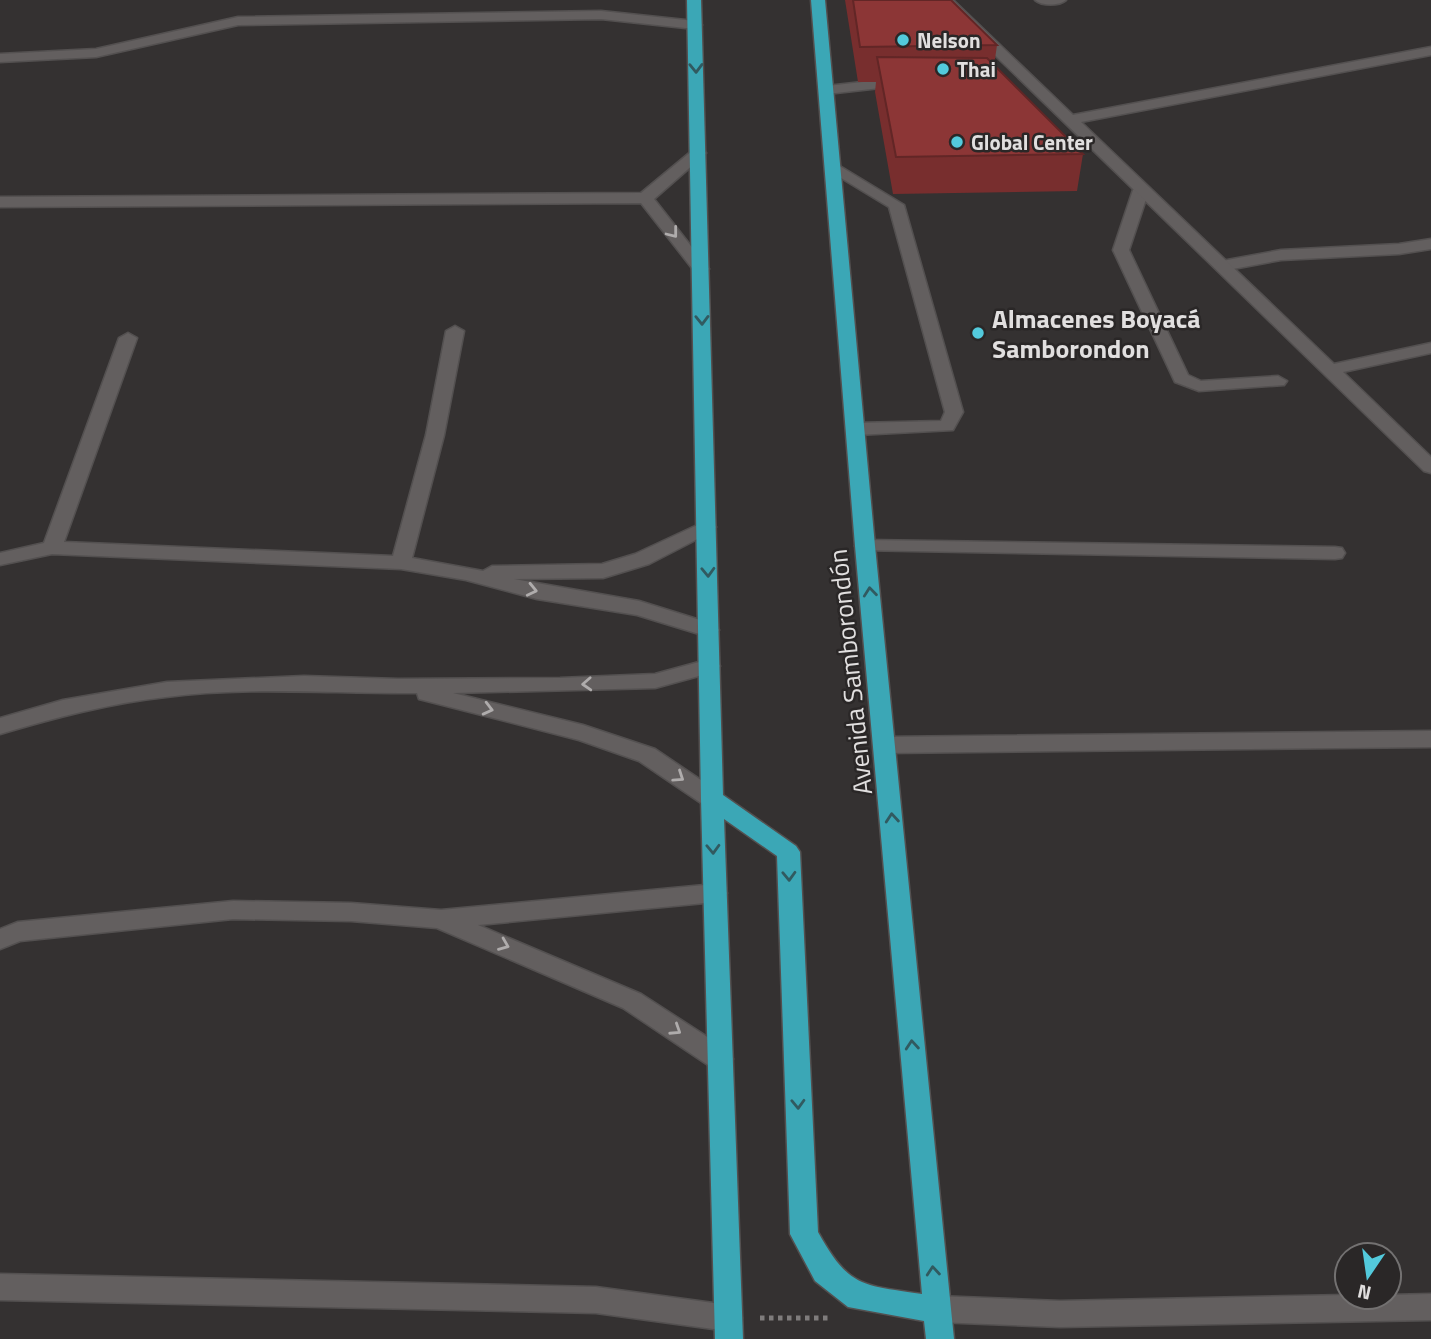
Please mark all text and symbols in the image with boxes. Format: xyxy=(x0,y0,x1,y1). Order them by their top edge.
place label: Nelson xyxy=(917,24,981,56)
marker: Nelson xyxy=(895,32,911,48)
place label: Thai xyxy=(957,53,996,85)
marker: Thai xyxy=(935,61,951,77)
one-way arrow xyxy=(688,63,703,74)
place label: Global Center xyxy=(971,126,1093,158)
marker: Global Center xyxy=(949,134,965,150)
one-way arrow xyxy=(664,225,677,238)
place label: Almacenes Boyacá Samborondon xyxy=(992,299,1201,368)
one-way arrow xyxy=(694,315,709,326)
marker: Almacenes Boyacá Samborondon xyxy=(970,325,986,341)
street label: Avenida Samborondón xyxy=(818,547,882,797)
one-way arrow xyxy=(700,567,715,578)
one-way arrow xyxy=(525,582,537,597)
one-way arrow xyxy=(863,586,878,597)
one-way arrow xyxy=(581,677,592,692)
one-way arrow xyxy=(482,701,494,715)
one-way arrow xyxy=(672,769,685,782)
one-way arrow xyxy=(885,812,900,823)
one-way arrow xyxy=(706,843,721,854)
one-way arrow xyxy=(781,871,796,882)
one-way arrow xyxy=(497,937,509,951)
one-way arrow xyxy=(668,1022,681,1034)
one-way arrow xyxy=(905,1039,920,1050)
one-way arrow xyxy=(791,1099,806,1110)
north arrow xyxy=(1333,1241,1403,1311)
one-way arrow xyxy=(926,1265,941,1276)
text: N xyxy=(1354,1277,1374,1309)

